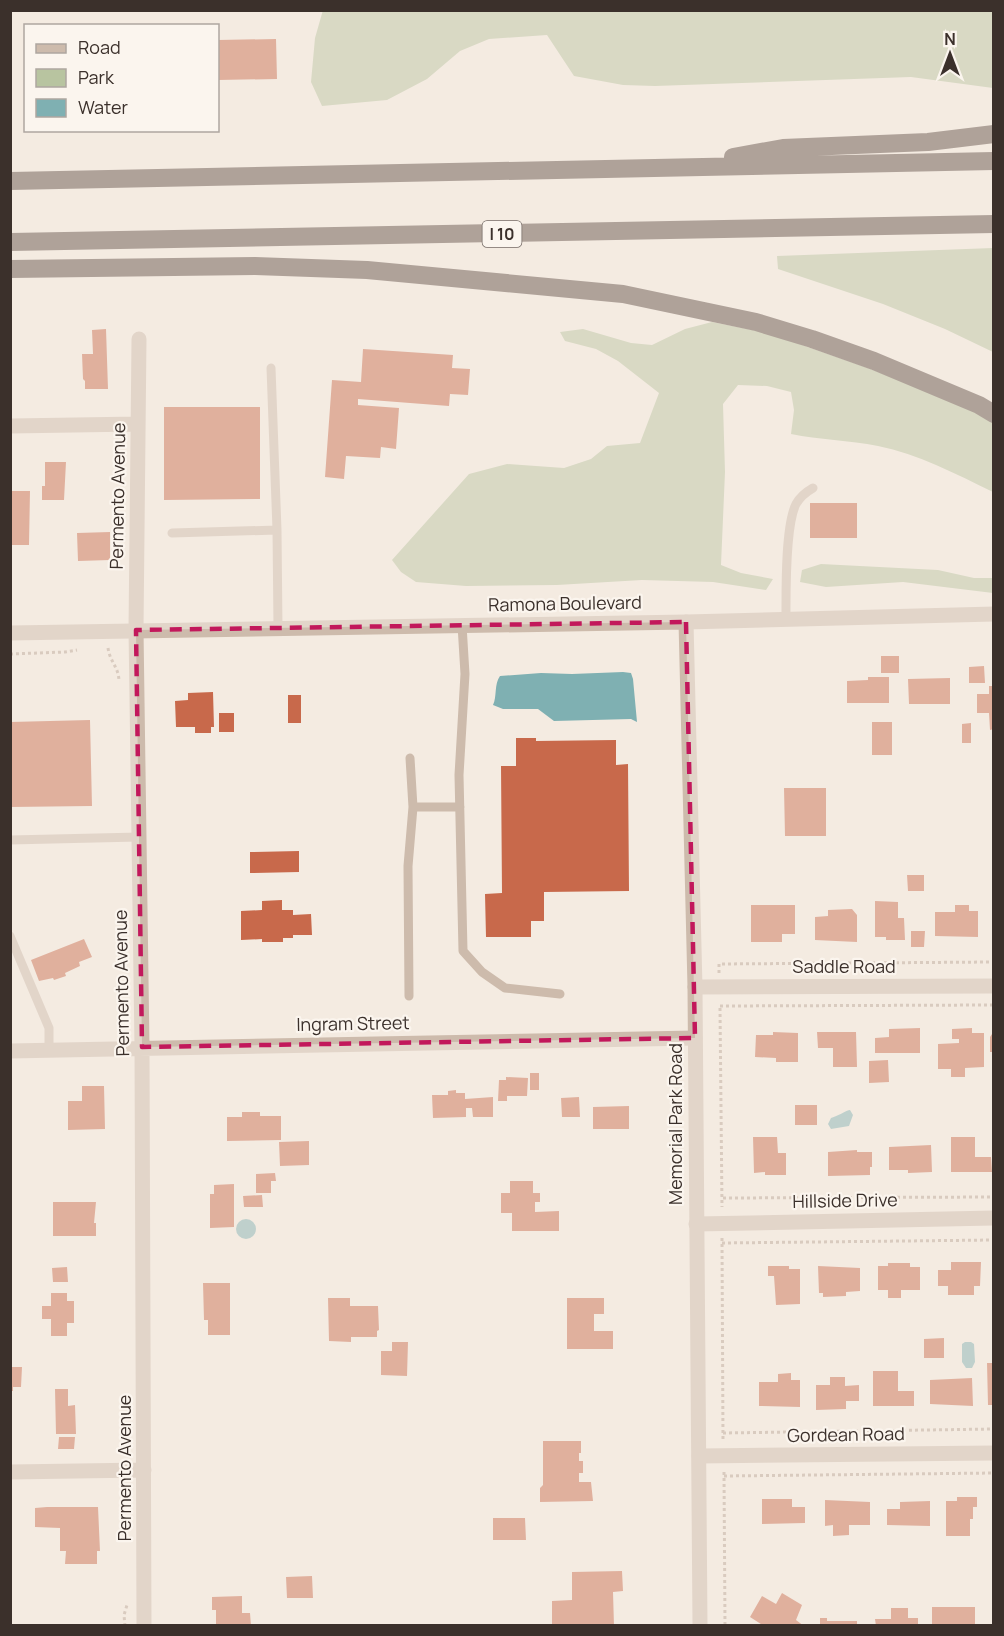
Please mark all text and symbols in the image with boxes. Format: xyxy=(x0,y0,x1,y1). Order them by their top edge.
legend xyxy=(24,24,219,132)
north arrow xyxy=(920,24,980,84)
text: N xyxy=(944,28,956,50)
text: Road xyxy=(78,35,121,59)
text: Park xyxy=(78,65,115,89)
text: Water xyxy=(78,95,128,119)
road number: I 10 xyxy=(482,221,522,247)
street label: Permento Avenue xyxy=(104,422,130,570)
street label: Ramona Boulevard xyxy=(488,590,642,616)
street label: Permento Avenue xyxy=(108,909,134,1057)
street label: Saddle Road xyxy=(792,954,896,978)
street label: Ingram Street xyxy=(296,1010,410,1036)
street label: Memorial Park Road xyxy=(663,1043,687,1205)
street label: Hillside Drive xyxy=(792,1187,898,1213)
street label: Permento Avenue xyxy=(112,1395,136,1541)
street label: Gordean Road xyxy=(787,1421,905,1447)

